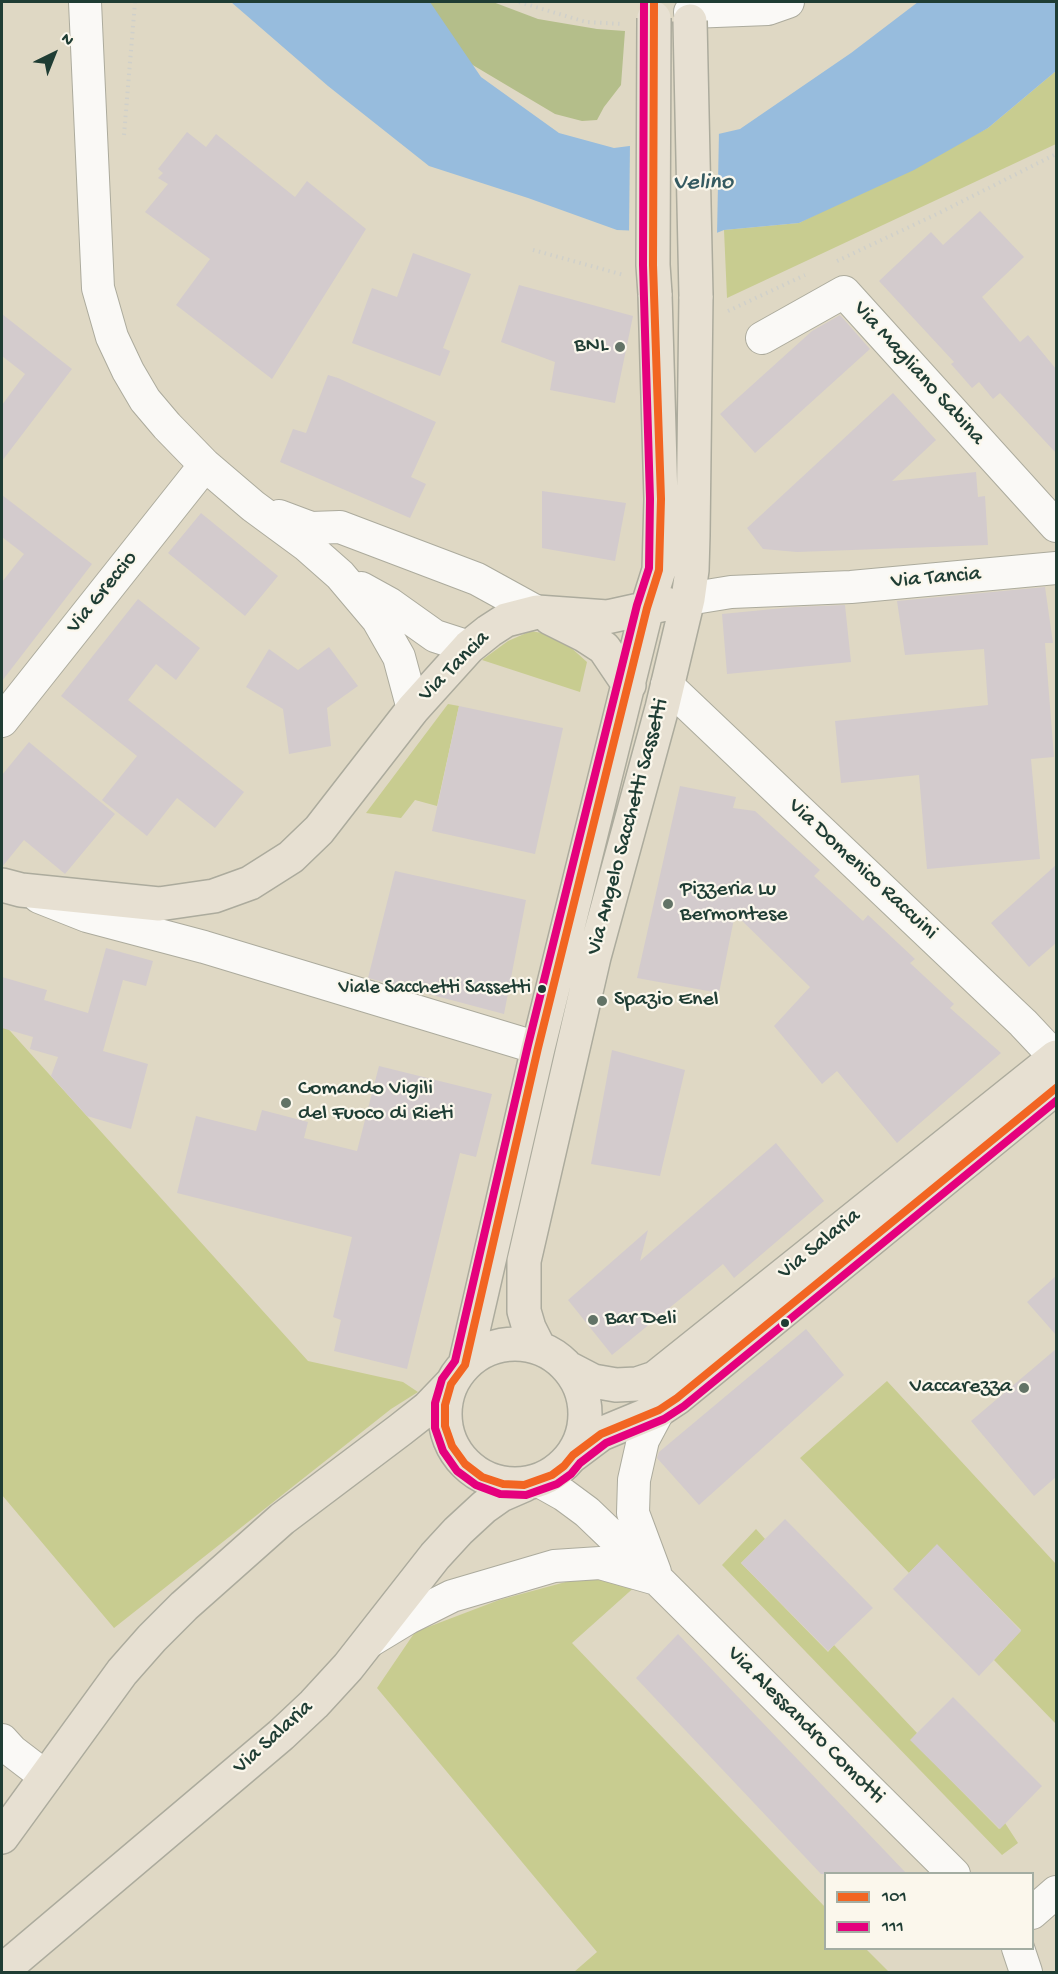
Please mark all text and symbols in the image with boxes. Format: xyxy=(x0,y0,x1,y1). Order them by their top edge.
north arrow xyxy=(24,24,84,84)
text: N xyxy=(56,30,77,51)
water label: Velino xyxy=(673,169,733,199)
street label: Via Magliano Sabina xyxy=(846,297,990,451)
place label: BNL xyxy=(574,334,608,360)
marker: BNL xyxy=(613,340,627,354)
street label: Via Greccio xyxy=(62,546,144,640)
street label: Via Tancia xyxy=(890,562,982,596)
street label: Via Tancia xyxy=(414,626,496,708)
street label: Via Angelo Sacchetti Sassetti xyxy=(582,696,676,958)
street label: Via Domenico Raccuini xyxy=(782,794,942,946)
place label: Pizzeria Lu Bermontese xyxy=(680,878,788,930)
marker: Pizzeria Lu Bermontese xyxy=(661,897,675,911)
place label: Viale Sacchetti Sassetti xyxy=(338,977,531,1001)
marker: Viale Sacchetti Sassetti xyxy=(536,983,548,995)
place label: Spazio Enel xyxy=(614,988,719,1014)
marker: Spazio Enel xyxy=(595,994,609,1008)
place label: Comando Vigili del Fuoco di Rieti xyxy=(298,1077,454,1128)
marker: Comando Vigili del Fuoco di Rieti xyxy=(279,1096,293,1110)
street label: Via Salaria xyxy=(773,1204,867,1286)
place label: Bar Deli xyxy=(605,1307,677,1333)
marker: Bar Deli xyxy=(586,1313,600,1327)
unlabelled marker xyxy=(779,1317,791,1329)
place label: Vaccarezza xyxy=(910,1375,1012,1401)
marker: Vaccarezza xyxy=(1017,1381,1031,1395)
street label: Via Alessandro Comotti xyxy=(720,1641,890,1811)
street label: Via Salaria xyxy=(229,1695,319,1781)
legend xyxy=(824,1872,1034,1950)
text: 101 xyxy=(882,1887,907,1908)
text: 111 xyxy=(882,1917,904,1938)

